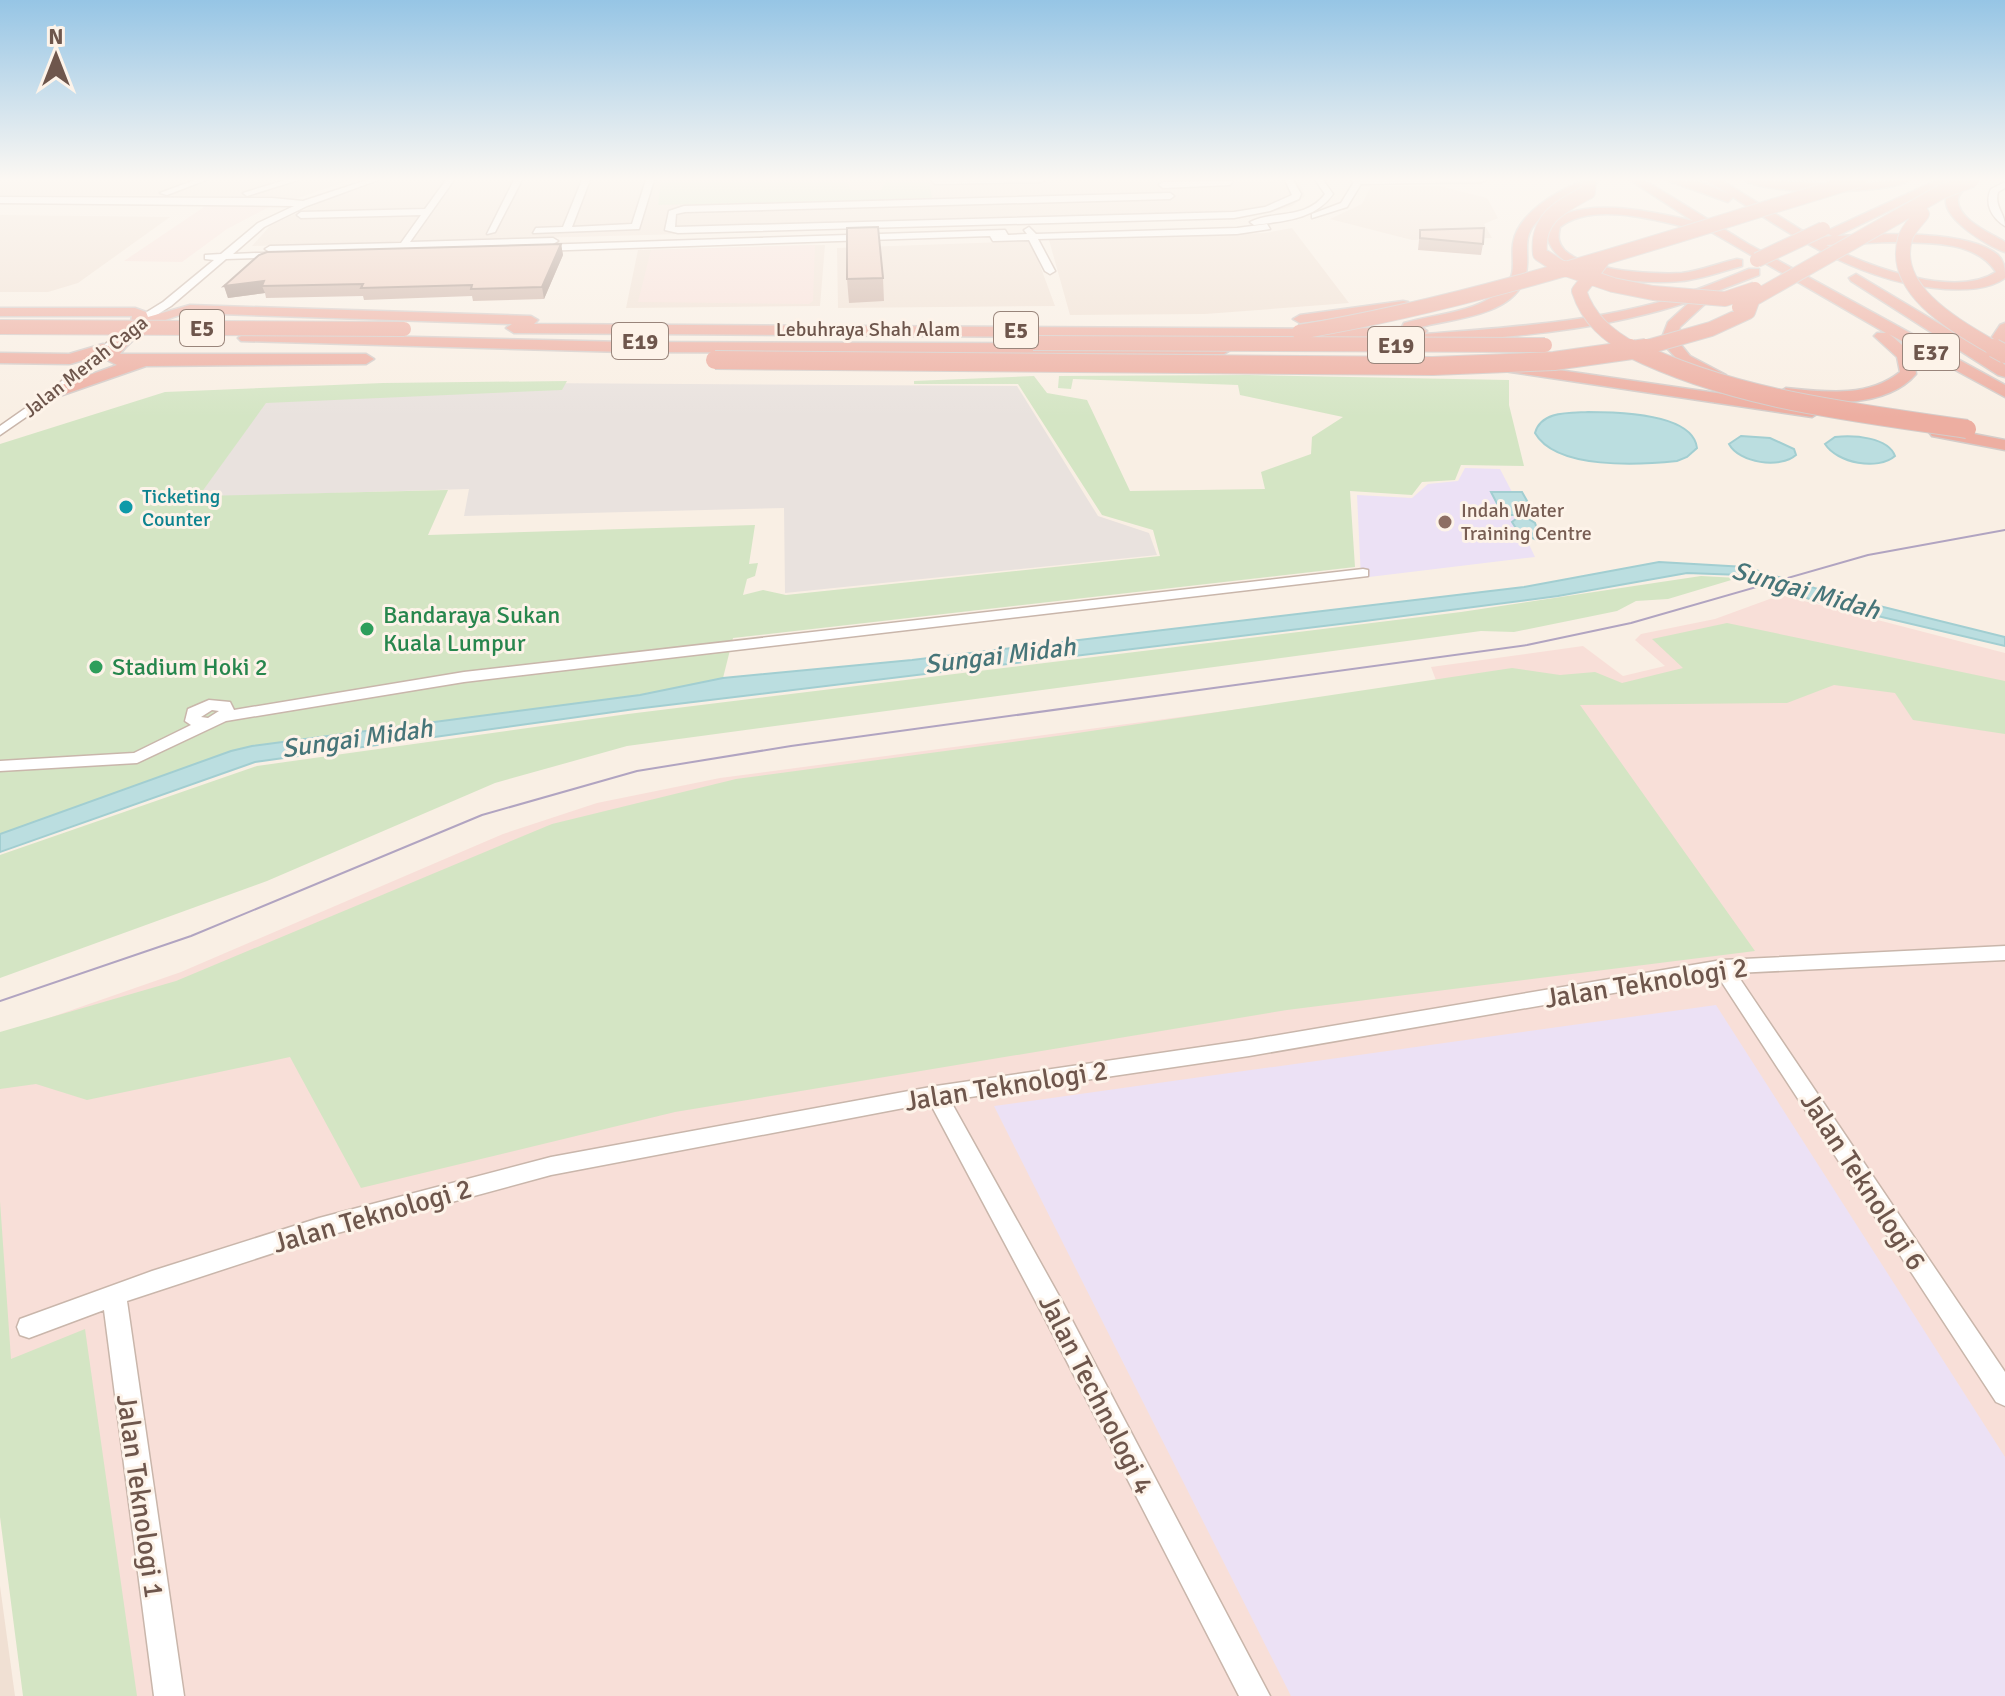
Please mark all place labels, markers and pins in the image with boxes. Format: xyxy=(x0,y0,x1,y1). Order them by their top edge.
place label: Ticketing Counter xyxy=(142,484,220,532)
marker: Ticketing Counter xyxy=(117,498,135,516)
place label: Indah Water Training Centre xyxy=(1461,498,1592,546)
marker: Indah Water Training Centre xyxy=(1436,513,1454,531)
place label: Bandaraya Sukan Kuala Lumpur xyxy=(383,600,560,658)
marker: Bandaraya Sukan Kuala Lumpur xyxy=(358,620,376,638)
place label: Stadium Hoki 2 xyxy=(112,652,268,682)
marker: Stadium Hoki 2 xyxy=(87,658,105,676)

